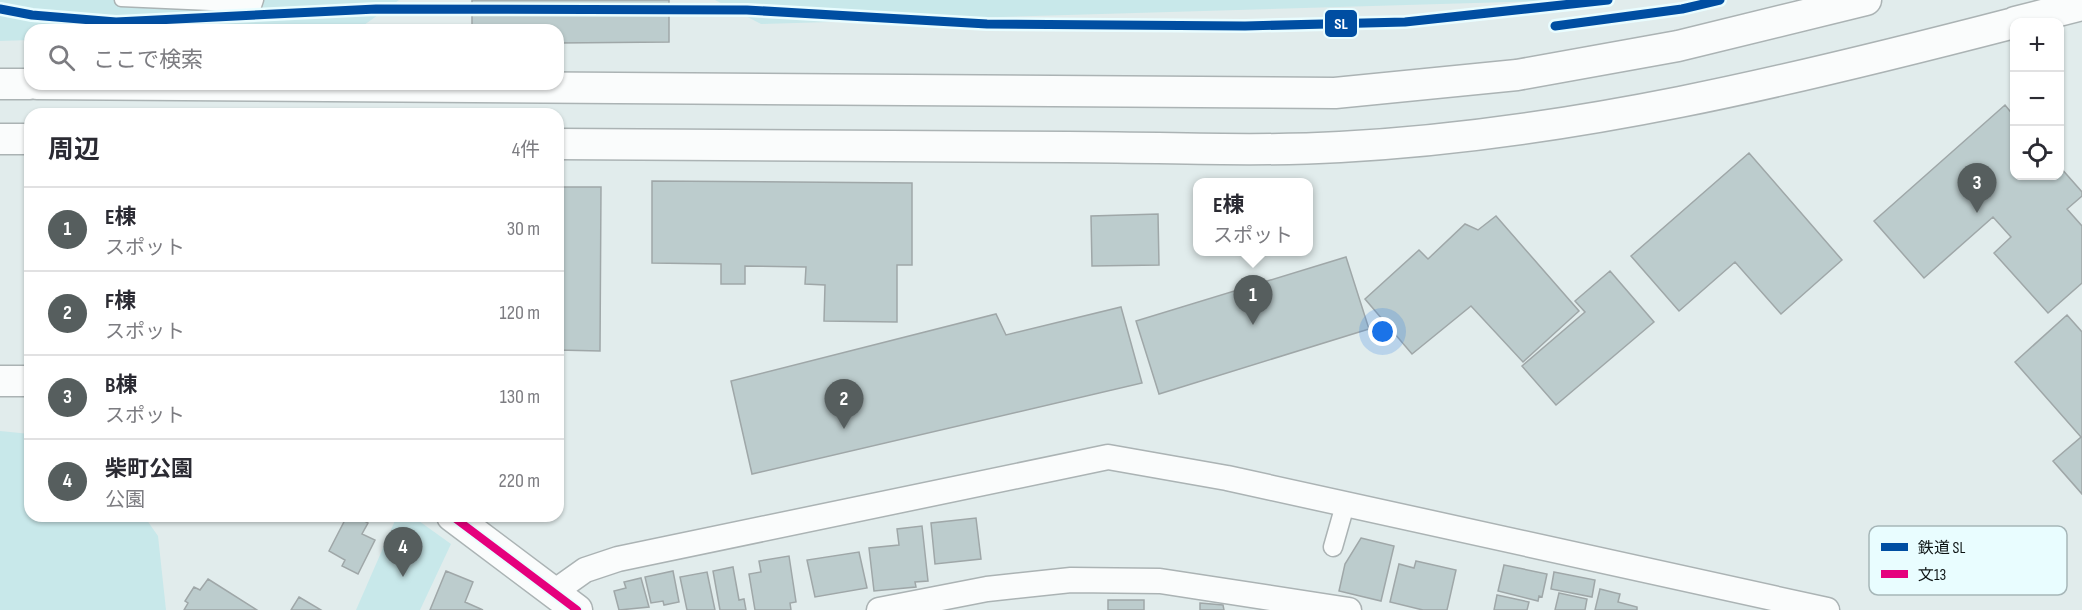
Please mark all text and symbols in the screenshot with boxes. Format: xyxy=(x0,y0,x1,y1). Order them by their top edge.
line badge: SL xyxy=(1324,9,1358,38)
text: SL xyxy=(1334,15,1348,34)
map controls xyxy=(2010,18,2064,180)
button: + xyxy=(2010,18,2064,72)
search box xyxy=(24,24,564,90)
icon: search xyxy=(45,41,78,74)
text: ここで検索 xyxy=(93,47,203,74)
button: − xyxy=(2010,72,2064,126)
button: locate xyxy=(2010,126,2064,180)
text: 周辺 xyxy=(48,135,100,166)
text: 4件 xyxy=(512,138,540,162)
pin: 3 xyxy=(1958,164,1996,213)
popup xyxy=(1193,178,1313,256)
text: E棟 xyxy=(1213,192,1245,219)
text: E棟 xyxy=(105,204,137,231)
text: 1 xyxy=(64,217,71,241)
text: 30 m xyxy=(507,217,540,241)
text: スポット xyxy=(1213,224,1293,248)
text: スポット xyxy=(105,236,185,260)
pin: 1 xyxy=(1234,276,1272,325)
text: F棟 xyxy=(105,288,136,315)
text: 2 xyxy=(63,301,72,325)
text: 120 m xyxy=(500,301,540,325)
your location xyxy=(1368,317,1397,346)
text: スポット xyxy=(105,320,185,344)
text: B棟 xyxy=(105,372,137,399)
pin: 2 xyxy=(824,380,864,429)
text: 3 xyxy=(63,385,72,409)
text: 130 m xyxy=(500,385,540,409)
text: スポット xyxy=(105,404,185,428)
text: 柴町公園 xyxy=(105,456,193,483)
text: 4 xyxy=(63,469,72,493)
text: 220 m xyxy=(499,469,540,493)
text: 公園 xyxy=(105,488,145,512)
legend xyxy=(1869,526,2067,595)
pin: 4 xyxy=(384,528,422,577)
text: 鉄道 SL xyxy=(1918,539,1965,558)
text: 文13 xyxy=(1918,566,1946,585)

